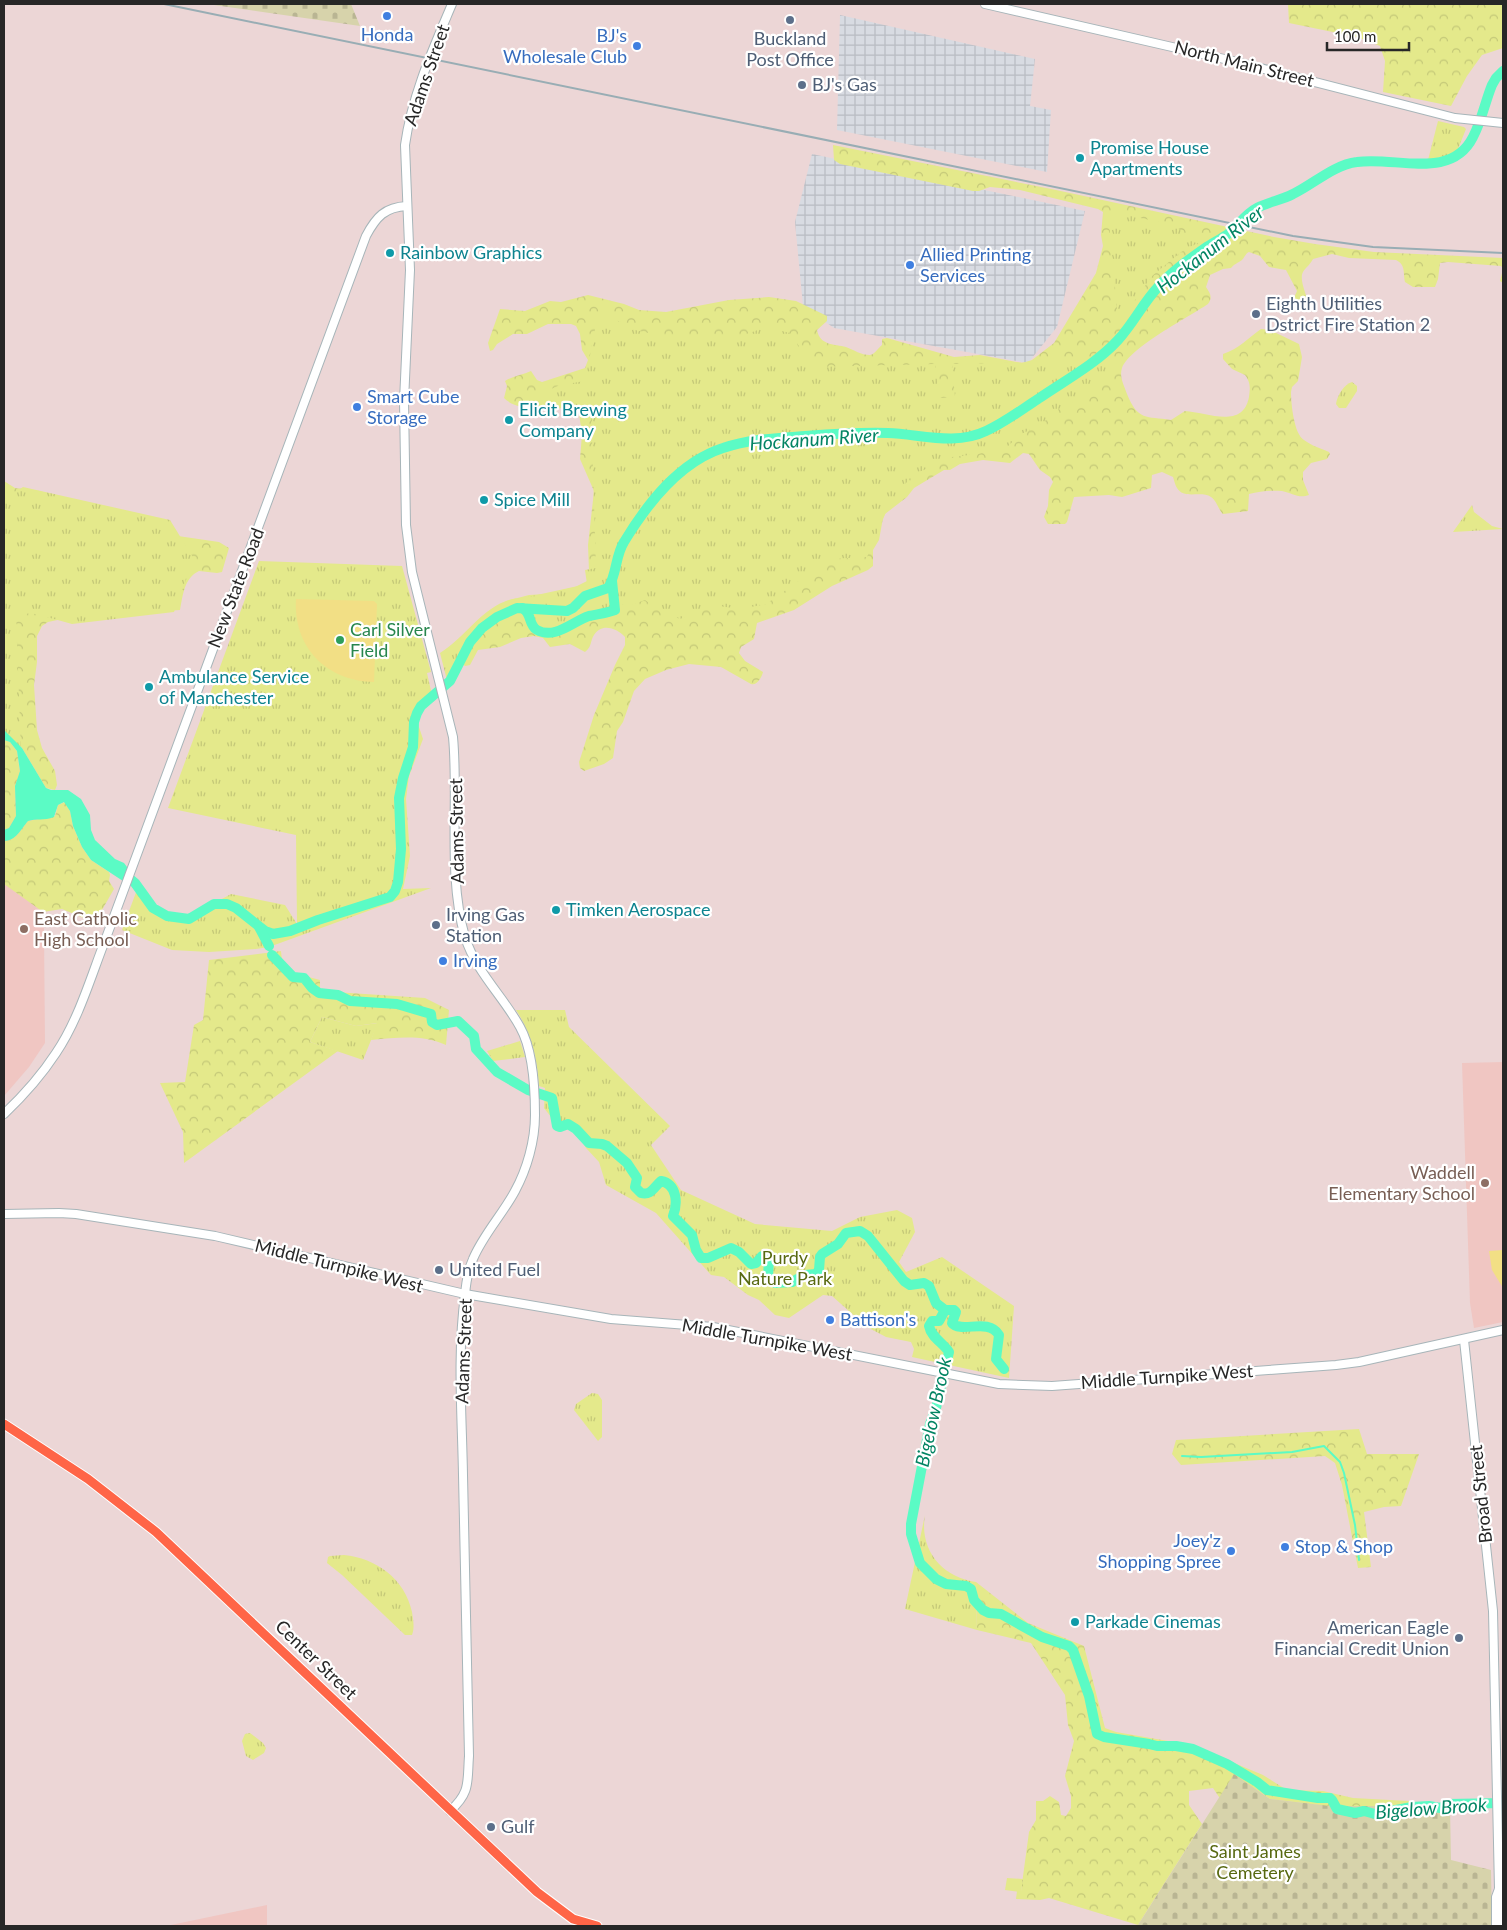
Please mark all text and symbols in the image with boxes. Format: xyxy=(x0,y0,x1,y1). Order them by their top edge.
marker: Honda xyxy=(381,10,393,22)
marker: Buckland Post Office xyxy=(784,14,796,26)
scale bar xyxy=(1327,20,1410,52)
street label: Adams Street xyxy=(398,21,454,128)
place label: Honda xyxy=(361,23,413,45)
place label: BJ's Wholesale Club xyxy=(503,24,627,67)
place label: Buckland Post Office xyxy=(746,27,834,70)
text: 100 m xyxy=(1334,27,1376,45)
street label: North Main Street xyxy=(1172,35,1317,91)
marker: BJ's Wholesale Club xyxy=(631,40,643,52)
place label: BJ's Gas xyxy=(812,73,877,95)
marker: BJ's Gas xyxy=(796,79,808,91)
place label: Promise House Apartments xyxy=(1090,136,1209,179)
marker: Promise House Apartments xyxy=(1074,152,1086,164)
water label: Hockanum River xyxy=(1152,199,1268,297)
place label: Rainbow Graphics xyxy=(400,241,542,263)
place label: Allied Printing Services xyxy=(920,243,1031,286)
marker: Rainbow Graphics xyxy=(384,247,396,259)
marker: Allied Printing Services xyxy=(904,259,916,271)
place label: Eighth Utilities Dstrict Fire Station 2 xyxy=(1266,292,1430,335)
marker: Eighth Utilities Dstrict Fire Station 2 xyxy=(1250,308,1262,320)
place label: Smart Cube Storage xyxy=(367,385,459,428)
place label: Elicit Brewing Company xyxy=(519,398,627,441)
marker: Smart Cube Storage xyxy=(351,401,363,413)
marker: Elicit Brewing Company xyxy=(503,414,515,426)
water label: Hockanum River xyxy=(749,422,880,454)
place label: Spice Mill xyxy=(494,488,570,510)
marker: Spice Mill xyxy=(478,494,490,506)
street label: New State Road xyxy=(202,525,268,651)
place label: Carl Silver Field xyxy=(350,618,430,661)
marker: Carl Silver Field xyxy=(334,634,346,646)
place label: Ambulance Service of Manchester xyxy=(159,665,309,708)
marker: Ambulance Service of Manchester xyxy=(143,681,155,693)
street label: Adams Street xyxy=(444,777,468,884)
place label: Timken Aerospace xyxy=(566,898,711,920)
place label: Irving Gas Station xyxy=(446,903,525,946)
marker: Timken Aerospace xyxy=(550,904,562,916)
place label: East Catholic High School xyxy=(34,907,137,950)
marker: Irving Gas Station xyxy=(430,919,442,931)
marker: East Catholic High School xyxy=(18,923,30,935)
place label: Irving xyxy=(453,949,497,971)
marker: Irving xyxy=(437,955,449,967)
place label: Waddell Elementary School xyxy=(1328,1161,1475,1204)
marker: Waddell Elementary School xyxy=(1479,1177,1491,1189)
street label: Middle Turnpike West xyxy=(253,1233,426,1297)
park label: Purdy Nature Park xyxy=(738,1246,833,1289)
place label: United Fuel xyxy=(449,1258,540,1280)
marker: United Fuel xyxy=(433,1264,445,1276)
street label: Adams Street xyxy=(450,1297,476,1404)
place label: Battison's xyxy=(840,1308,916,1330)
street label: Middle Turnpike West xyxy=(680,1313,855,1365)
marker: Battison's xyxy=(824,1314,836,1326)
water label: Bigelow Brook xyxy=(910,1354,956,1469)
street label: Middle Turnpike West xyxy=(1080,1359,1254,1393)
street label: Broad Street xyxy=(1464,1443,1496,1544)
place label: Joey'z Shopping Spree xyxy=(1098,1529,1221,1572)
place label: Stop & Shop xyxy=(1295,1535,1393,1557)
marker: Stop & Shop xyxy=(1279,1541,1291,1553)
marker: Joey'z Shopping Spree xyxy=(1225,1545,1237,1557)
place label: Parkade Cinemas xyxy=(1085,1610,1221,1632)
street label: Center Street xyxy=(271,1615,363,1704)
marker: Parkade Cinemas xyxy=(1069,1616,1081,1628)
place label: American Eagle Financial Credit Union xyxy=(1274,1616,1449,1659)
marker: American Eagle Financial Credit Union xyxy=(1453,1632,1465,1644)
water label: Bigelow Brook xyxy=(1374,1792,1488,1823)
place label: Gulf xyxy=(501,1815,535,1837)
marker: Gulf xyxy=(485,1821,497,1833)
park label: Saint James Cemetery xyxy=(1209,1840,1301,1883)

